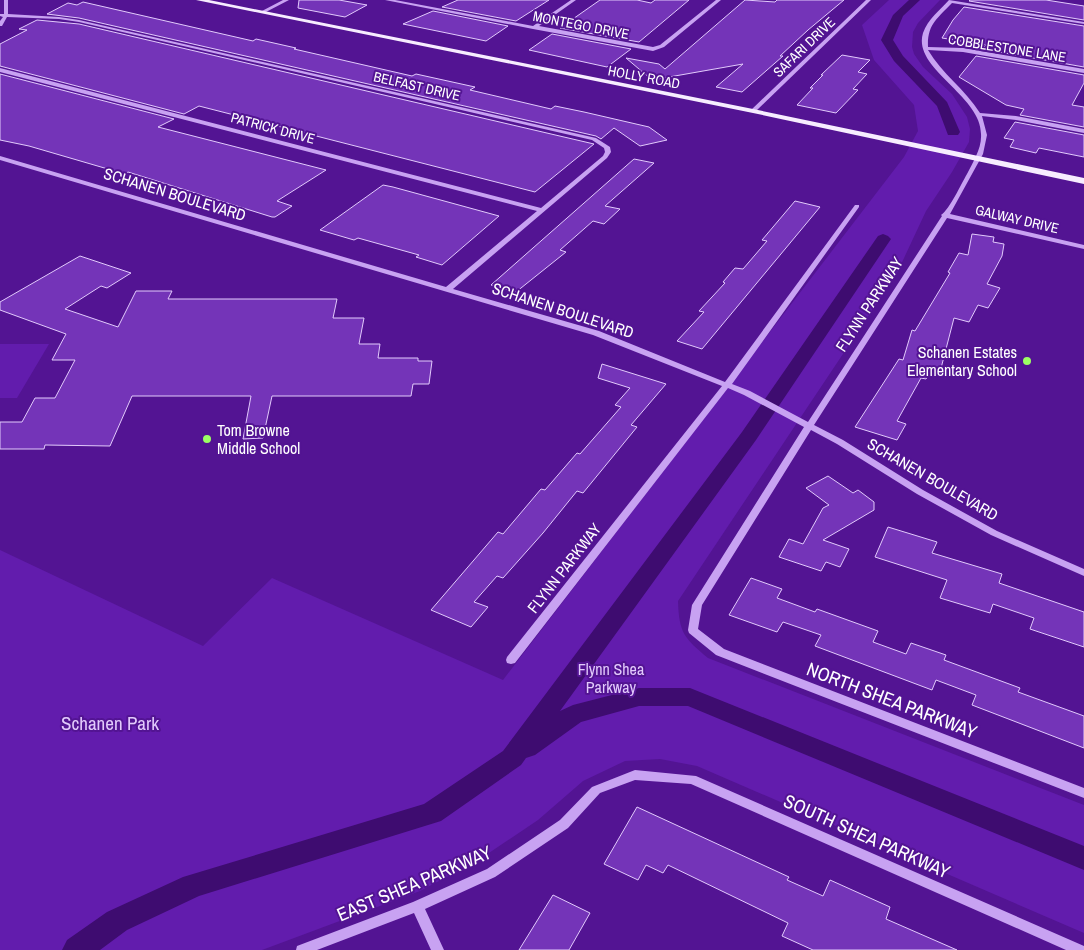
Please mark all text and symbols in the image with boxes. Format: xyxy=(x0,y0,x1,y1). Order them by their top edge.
street label: MONTEGO DRIVE xyxy=(531,7,631,43)
street label: SAFARI DRIVE xyxy=(769,13,839,81)
street label: COBBLESTONE LANE xyxy=(947,30,1067,66)
street label: HOLLY ROAD xyxy=(606,61,682,93)
street label: BELFAST DRIVE xyxy=(372,67,462,105)
street label: PATRICK DRIVE xyxy=(229,108,317,148)
street label: SCHANEN BOULEVARD xyxy=(101,162,249,226)
street label: GALWAY DRIVE xyxy=(974,201,1060,237)
street label: FLYNN PARKWAY xyxy=(830,252,908,356)
street label: SCHANEN BOULEVARD xyxy=(489,277,637,343)
place label: Schanen Estates Elementary School xyxy=(907,341,1017,381)
marker: Schanen Estates Elementary School xyxy=(1021,355,1033,367)
place label: Tom Browne Middle School xyxy=(217,419,300,459)
marker: Tom Browne Middle School xyxy=(201,433,213,445)
street label: SCHANEN BOULEVARD xyxy=(864,433,1002,525)
street label: FLYNN PARKWAY xyxy=(522,518,606,618)
street label: NORTH SHEA PARKWAY xyxy=(803,656,981,745)
park label: Flynn Shea Parkway xyxy=(578,658,645,698)
park label: Schanen Park xyxy=(61,710,159,736)
street label: SOUTH SHEA PARKWAY xyxy=(780,788,955,885)
street label: EAST SHEA PARKWAY xyxy=(333,838,496,927)

